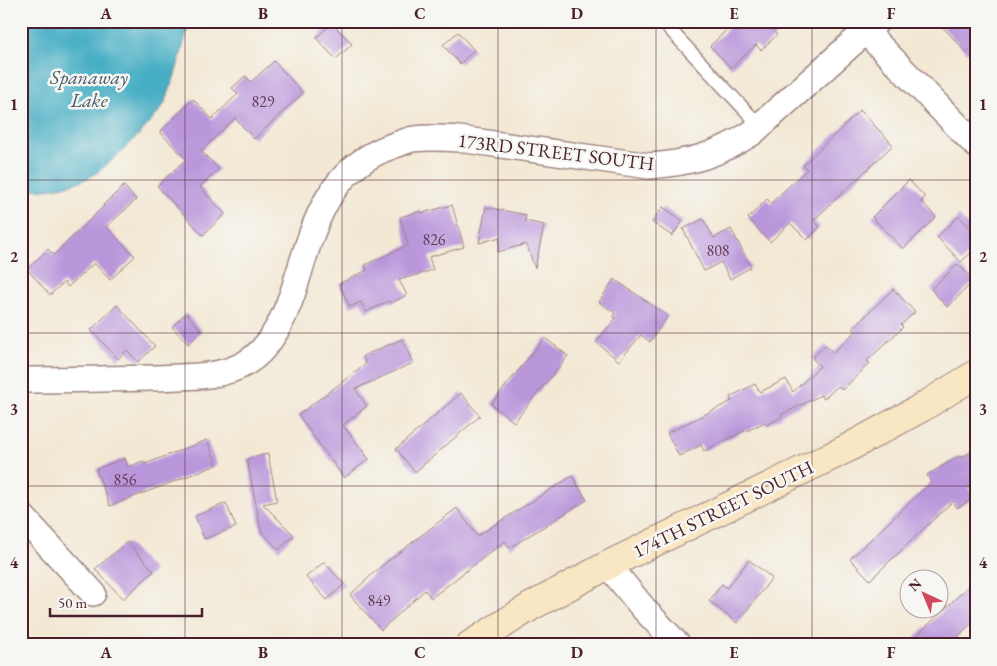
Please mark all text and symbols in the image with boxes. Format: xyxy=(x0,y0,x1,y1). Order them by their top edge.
text: A xyxy=(99,3,112,24)
text: B xyxy=(258,3,268,24)
text: C xyxy=(414,3,426,24)
text: D xyxy=(571,3,583,24)
text: E xyxy=(729,3,739,24)
text: F xyxy=(887,3,896,24)
water label: Spanaway Lake xyxy=(49,64,128,113)
house number: 829 xyxy=(251,91,275,112)
text: 1 xyxy=(10,94,18,115)
text: 1 xyxy=(979,94,987,115)
street label: 173RD STREET SOUTH xyxy=(456,128,656,176)
house number: 826 xyxy=(422,229,446,250)
house number: 808 xyxy=(706,240,730,261)
text: 2 xyxy=(10,246,19,267)
text: 2 xyxy=(979,246,988,267)
text: 3 xyxy=(10,399,18,420)
text: 3 xyxy=(979,399,987,420)
street label: 174TH STREET SOUTH xyxy=(629,454,817,564)
house number: 856 xyxy=(113,469,137,490)
text: 4 xyxy=(10,552,19,573)
text: 4 xyxy=(979,552,988,573)
north arrow xyxy=(900,568,950,618)
text: N xyxy=(905,574,926,595)
scale bar xyxy=(50,586,202,618)
house number: 849 xyxy=(367,590,391,611)
text: 50 m xyxy=(58,593,87,612)
text: A xyxy=(99,642,112,663)
text: B xyxy=(258,642,268,663)
text: C xyxy=(414,642,426,663)
text: D xyxy=(571,642,583,663)
text: E xyxy=(729,642,739,663)
text: F xyxy=(887,642,896,663)

